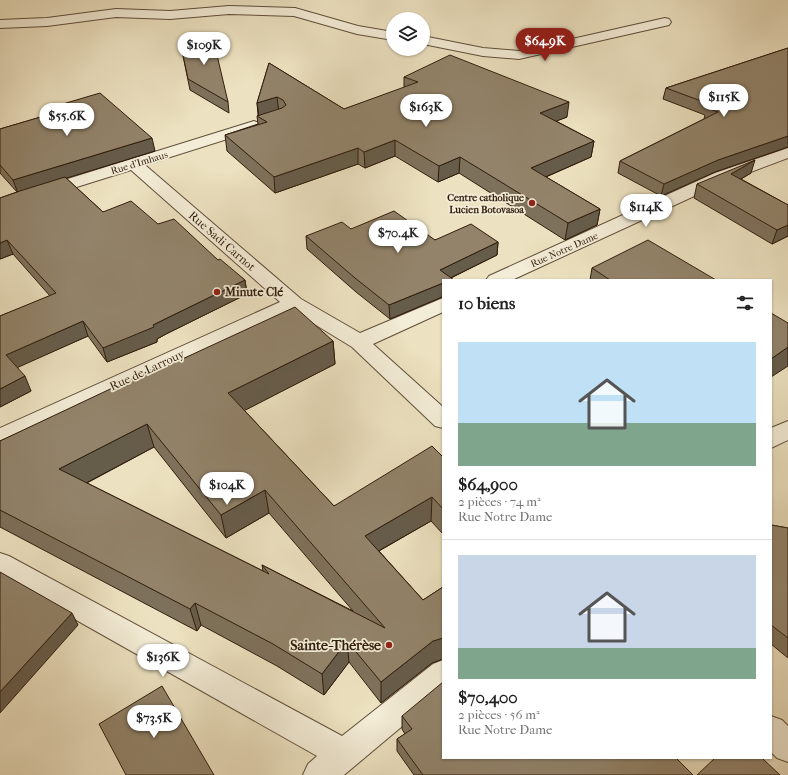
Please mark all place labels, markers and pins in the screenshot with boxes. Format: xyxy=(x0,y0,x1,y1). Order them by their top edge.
pin: $64.9K xyxy=(512,28,578,62)
pin: $109K xyxy=(176,32,232,66)
pin: $115K xyxy=(696,84,752,118)
pin: $163K xyxy=(398,94,454,128)
pin: $55.6K xyxy=(34,103,100,137)
place label: Centre catholique Lucien Botovasoa xyxy=(447,192,524,216)
pin: $114K xyxy=(618,194,674,228)
marker: Centre catholique Lucien Botovasoa xyxy=(527,198,537,208)
pin: $70.4K xyxy=(365,220,431,254)
place label: Minute Clé xyxy=(224,285,283,299)
marker: Minute Clé xyxy=(212,287,222,297)
pin: $104K xyxy=(199,472,255,506)
place label: Sainte-Thérèse xyxy=(290,637,381,654)
marker: Sainte-Thérèse xyxy=(384,640,394,650)
pin: $136K xyxy=(135,644,191,678)
pin: $73.5K xyxy=(121,705,187,739)

